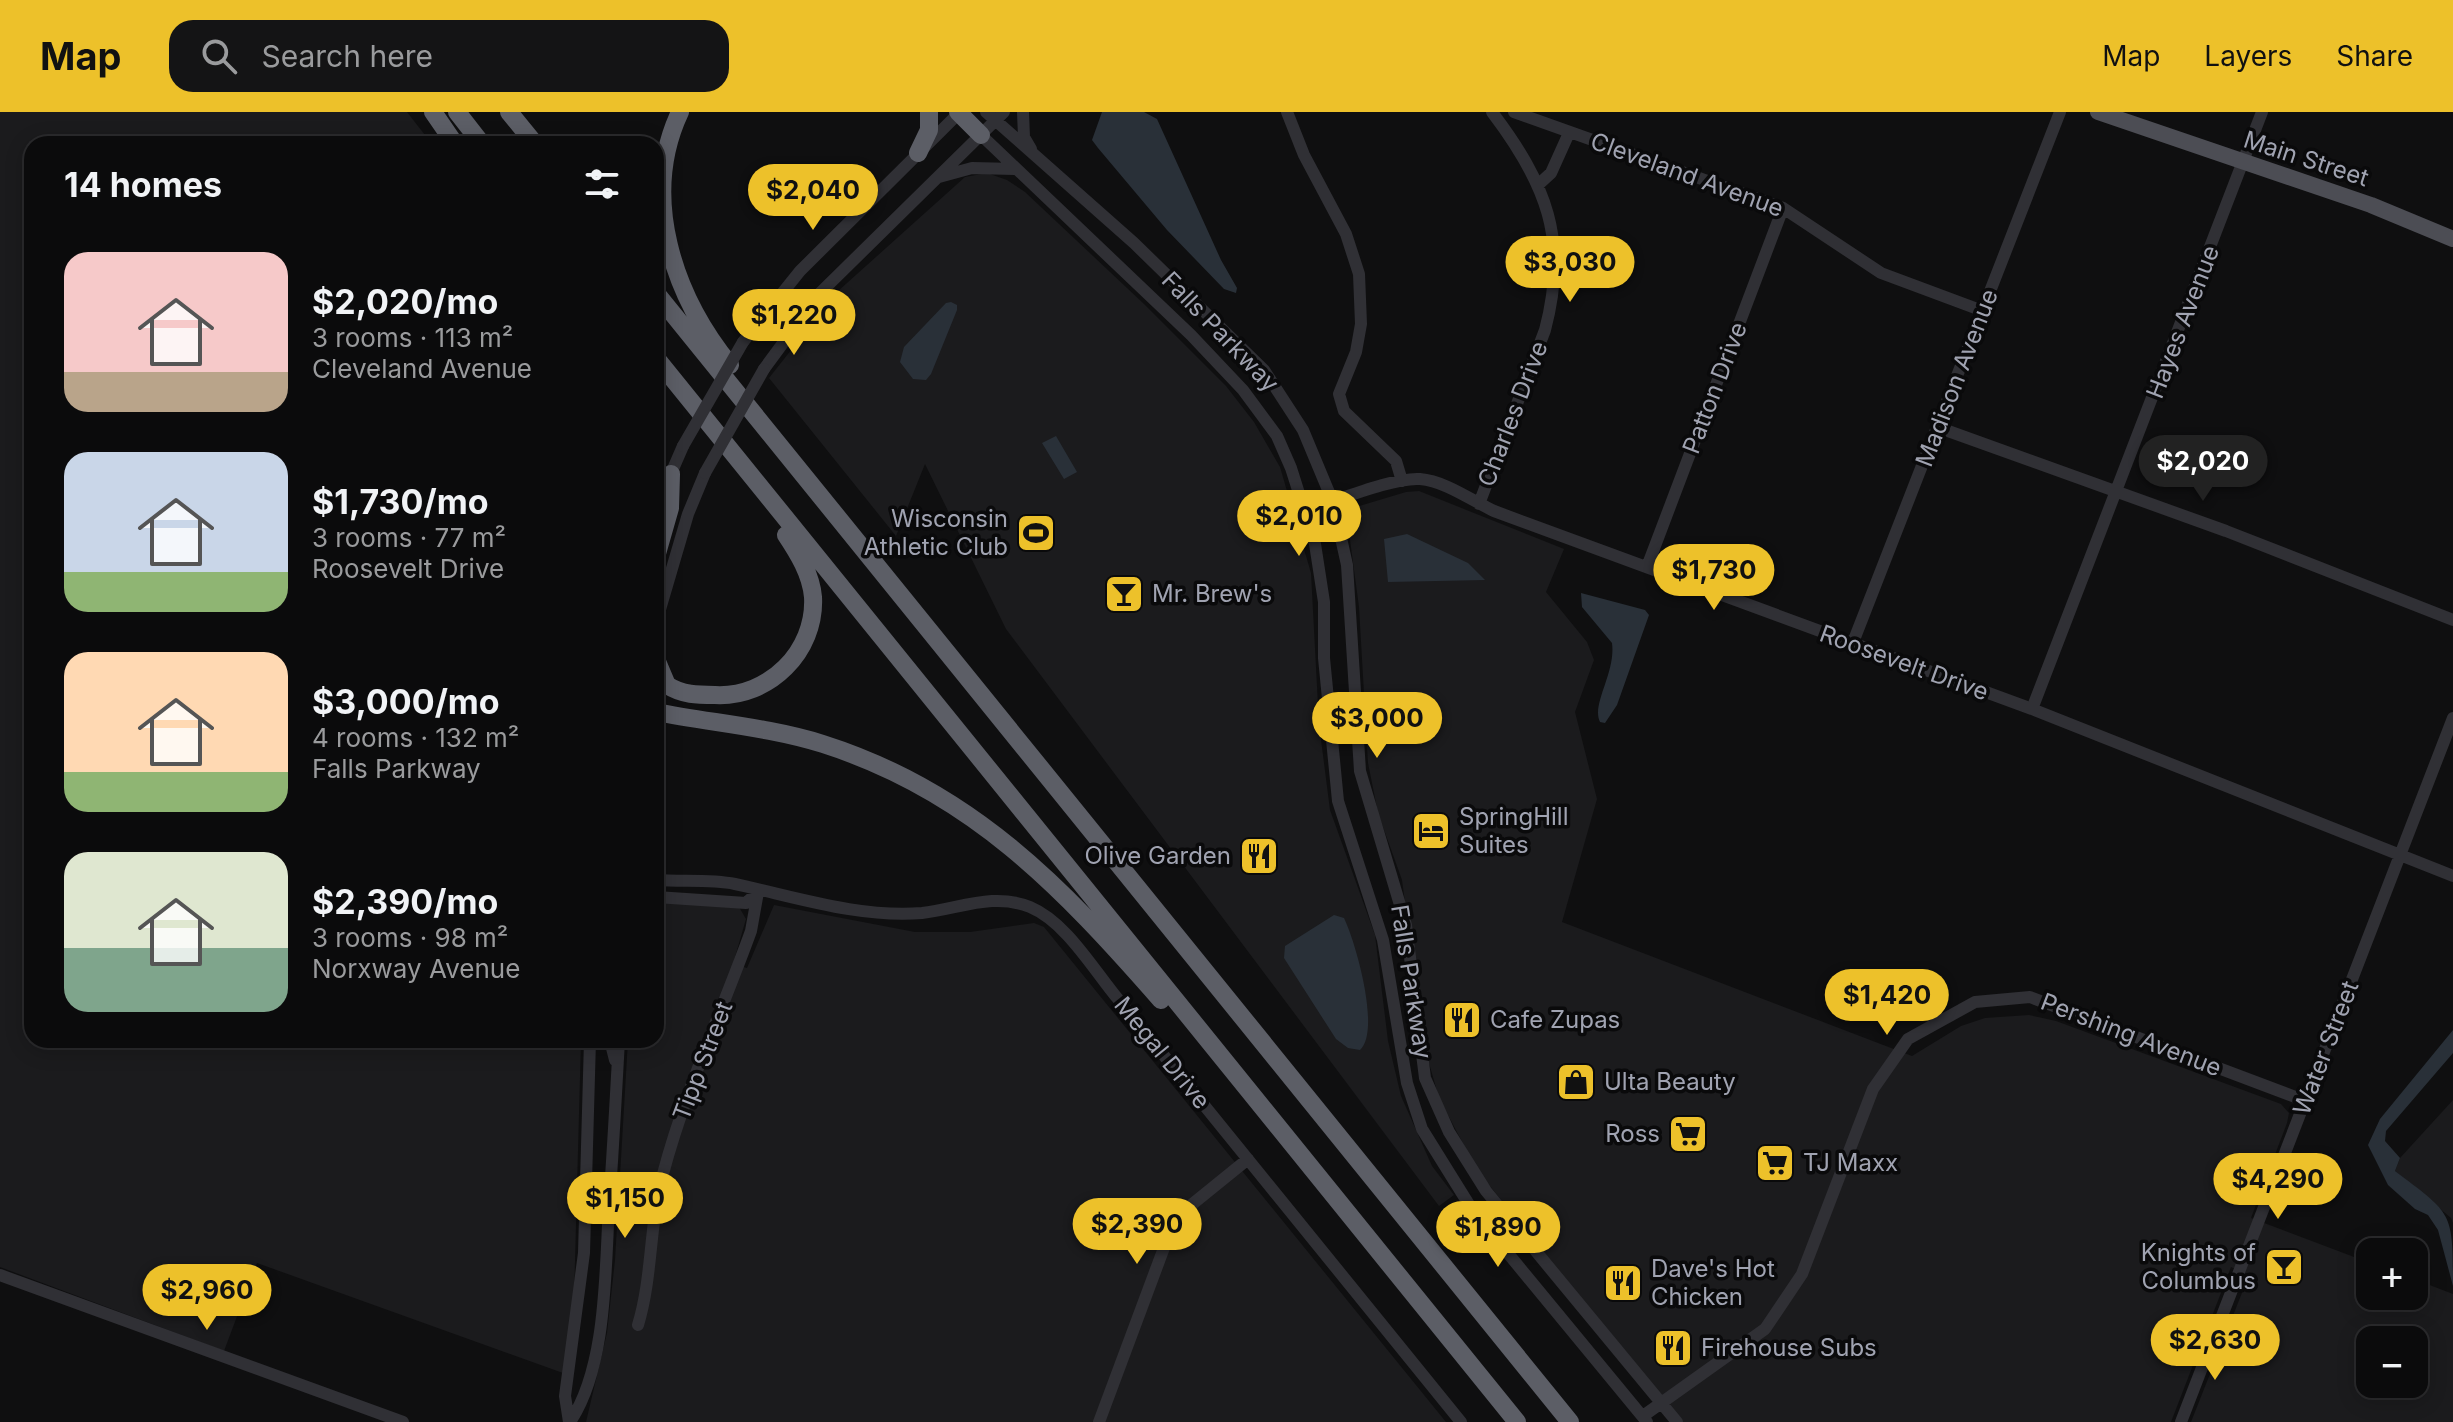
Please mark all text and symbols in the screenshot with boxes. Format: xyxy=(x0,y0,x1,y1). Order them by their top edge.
search box xyxy=(169,20,729,92)
text: Map xyxy=(40,33,121,79)
icon: search xyxy=(197,34,241,78)
text: Search here xyxy=(261,38,433,74)
text: Map xyxy=(2102,39,2160,73)
text: Layers xyxy=(2204,39,2292,73)
text: Share xyxy=(2336,39,2413,73)
street label: Main Street xyxy=(2240,125,2372,192)
street label: Cleveland Avenue xyxy=(1587,126,1788,223)
icon: filters xyxy=(580,162,624,206)
text: 14 homes xyxy=(64,164,222,205)
pin: $2,040 xyxy=(748,164,878,232)
text: $2,040 xyxy=(766,174,860,205)
pin: $3,030 xyxy=(1505,236,1635,304)
street label: Hayes Avenue xyxy=(2140,241,2225,402)
text: $3,030 xyxy=(1523,246,1617,277)
street label: Falls Parkway xyxy=(1156,266,1285,398)
text: $2,020/mo xyxy=(312,281,498,322)
icon: home xyxy=(128,284,224,380)
street label: Madison Avenue xyxy=(1909,285,2004,471)
pin: $1,220 xyxy=(729,289,859,357)
text: $1,220 xyxy=(750,299,838,330)
street label: Patton Drive xyxy=(1676,318,1753,458)
text: 3 rooms · 113 m² xyxy=(312,322,513,353)
street label: Charles Drive xyxy=(1472,337,1554,491)
text: Cleveland Avenue xyxy=(312,353,532,384)
pin: $2,020 xyxy=(2138,435,2268,503)
text: $2,020 xyxy=(2157,445,2249,476)
text: $1,730/mo xyxy=(312,481,489,522)
icon: home xyxy=(128,484,224,580)
pin: $2,010 xyxy=(1234,490,1364,558)
text: $2,010 xyxy=(1255,500,1343,531)
place label: Wisconsin Athletic Club xyxy=(864,504,1008,561)
sports icon: Wisconsin Athletic Club xyxy=(1015,512,1057,554)
text: 3 rooms · 77 m² xyxy=(312,522,506,553)
pin: $1,730 xyxy=(1649,544,1779,612)
text: Roosevelt Drive xyxy=(312,553,504,584)
text: $1,730 xyxy=(1671,554,1757,585)
bar icon: Mr. Brew's xyxy=(1103,573,1145,615)
place label: Mr. Brew's xyxy=(1152,579,1272,608)
street label: Roosevelt Drive xyxy=(1816,619,1992,706)
text: $3,000/mo xyxy=(312,681,500,722)
icon: home xyxy=(128,684,224,780)
pin: $3,000 xyxy=(1312,692,1442,760)
text: $3,000 xyxy=(1330,702,1424,733)
text: 4 rooms · 132 m² xyxy=(312,722,519,753)
text: Falls Parkway xyxy=(312,753,481,784)
place label: SpringHill Suites xyxy=(1459,802,1569,859)
hotel icon: SpringHill Suites xyxy=(1410,810,1452,852)
restaurant icon: Olive Garden xyxy=(1238,835,1280,877)
place label: Olive Garden xyxy=(1084,841,1231,870)
text: $2,390/mo xyxy=(312,881,498,922)
icon: home xyxy=(128,884,224,980)
street label: Falls Parkway xyxy=(1385,903,1438,1061)
text: 3 rooms · 98 m² xyxy=(312,922,508,953)
text: Norxway Avenue xyxy=(312,953,520,984)
pin: $1,420 xyxy=(1822,969,1952,1037)
street label: Water Street xyxy=(2287,977,2364,1119)
text: $1,420 xyxy=(1843,979,1931,1010)
street label: Pershing Avenue xyxy=(2037,987,2225,1082)
street label: Megal Drive xyxy=(1108,991,1216,1115)
street label: Tipp Street xyxy=(667,997,739,1124)
restaurant icon: Cafe Zupas xyxy=(1441,999,1483,1041)
place label: Cafe Zupas xyxy=(1490,1005,1620,1034)
shop icon: Ulta Beauty xyxy=(1555,1061,1597,1103)
place label: Ulta Beauty xyxy=(1604,1067,1736,1096)
supermarket icon: Ross xyxy=(1667,1113,1709,1155)
place label: Ross xyxy=(1605,1119,1660,1148)
supermarket icon: TJ Maxx xyxy=(1754,1142,1796,1184)
place label: TJ Maxx xyxy=(1803,1148,1898,1177)
pin: $4,290 xyxy=(2213,1153,2343,1221)
text: $4,290 xyxy=(2231,1163,2325,1194)
pin: $1,150 xyxy=(560,1172,690,1240)
text: $1,150 xyxy=(585,1182,665,1213)
pin: $2,390 xyxy=(1072,1198,1202,1266)
pin: $1,890 xyxy=(1433,1201,1563,1269)
text: $2,390 xyxy=(1091,1208,1183,1239)
text: $1,890 xyxy=(1454,1211,1542,1242)
place label: Knights of Columbus xyxy=(2141,1238,2256,1295)
map controls xyxy=(2356,1238,2428,1398)
button: + xyxy=(2356,1238,2428,1310)
bar icon: Knights of Columbus xyxy=(2263,1246,2305,1288)
place label: Dave's Hot Chicken xyxy=(1651,1254,1775,1311)
restaurant icon: Dave's Hot Chicken xyxy=(1602,1262,1644,1304)
pin: $2,960 xyxy=(142,1264,272,1332)
text: $2,960 xyxy=(160,1274,254,1305)
pin: $2,630 xyxy=(2150,1314,2280,1382)
text: $2,630 xyxy=(2169,1324,2261,1355)
button: − xyxy=(2356,1326,2428,1398)
restaurant icon: Firehouse Subs xyxy=(1652,1327,1694,1369)
place label: Firehouse Subs xyxy=(1701,1333,1877,1362)

